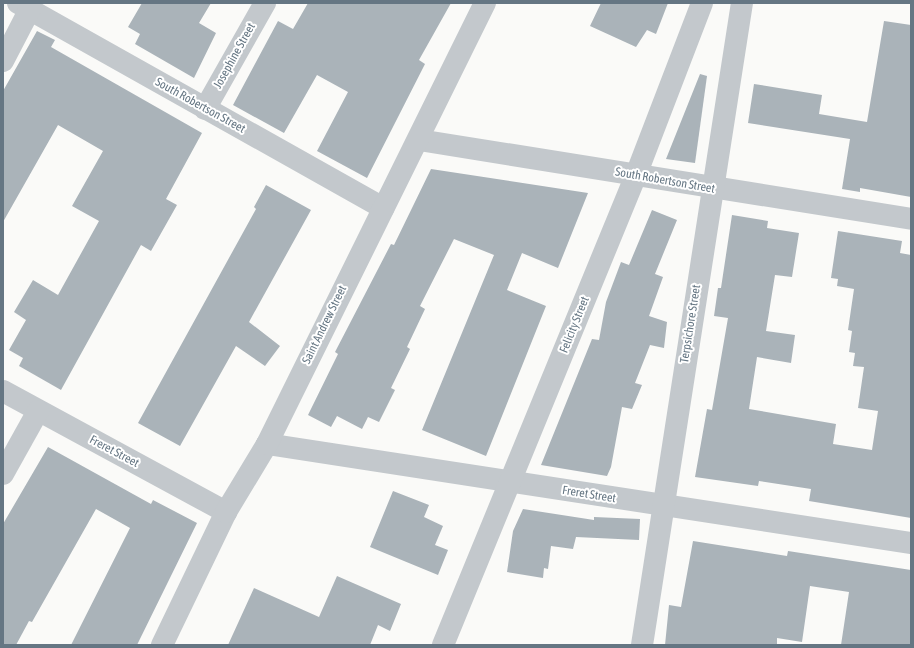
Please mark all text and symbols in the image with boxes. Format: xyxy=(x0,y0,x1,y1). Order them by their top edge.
street label: Josephine Street xyxy=(211,21,259,91)
street label: South Robertson Street xyxy=(152,75,248,137)
street label: South Robertson Street xyxy=(614,165,716,197)
street label: Saint Andrew Street xyxy=(300,283,350,367)
street label: Terpsichore Street xyxy=(678,284,704,364)
street label: Felicity Street xyxy=(557,295,593,355)
street label: Freret Street xyxy=(87,433,141,471)
street label: Freret Street xyxy=(561,484,617,506)

